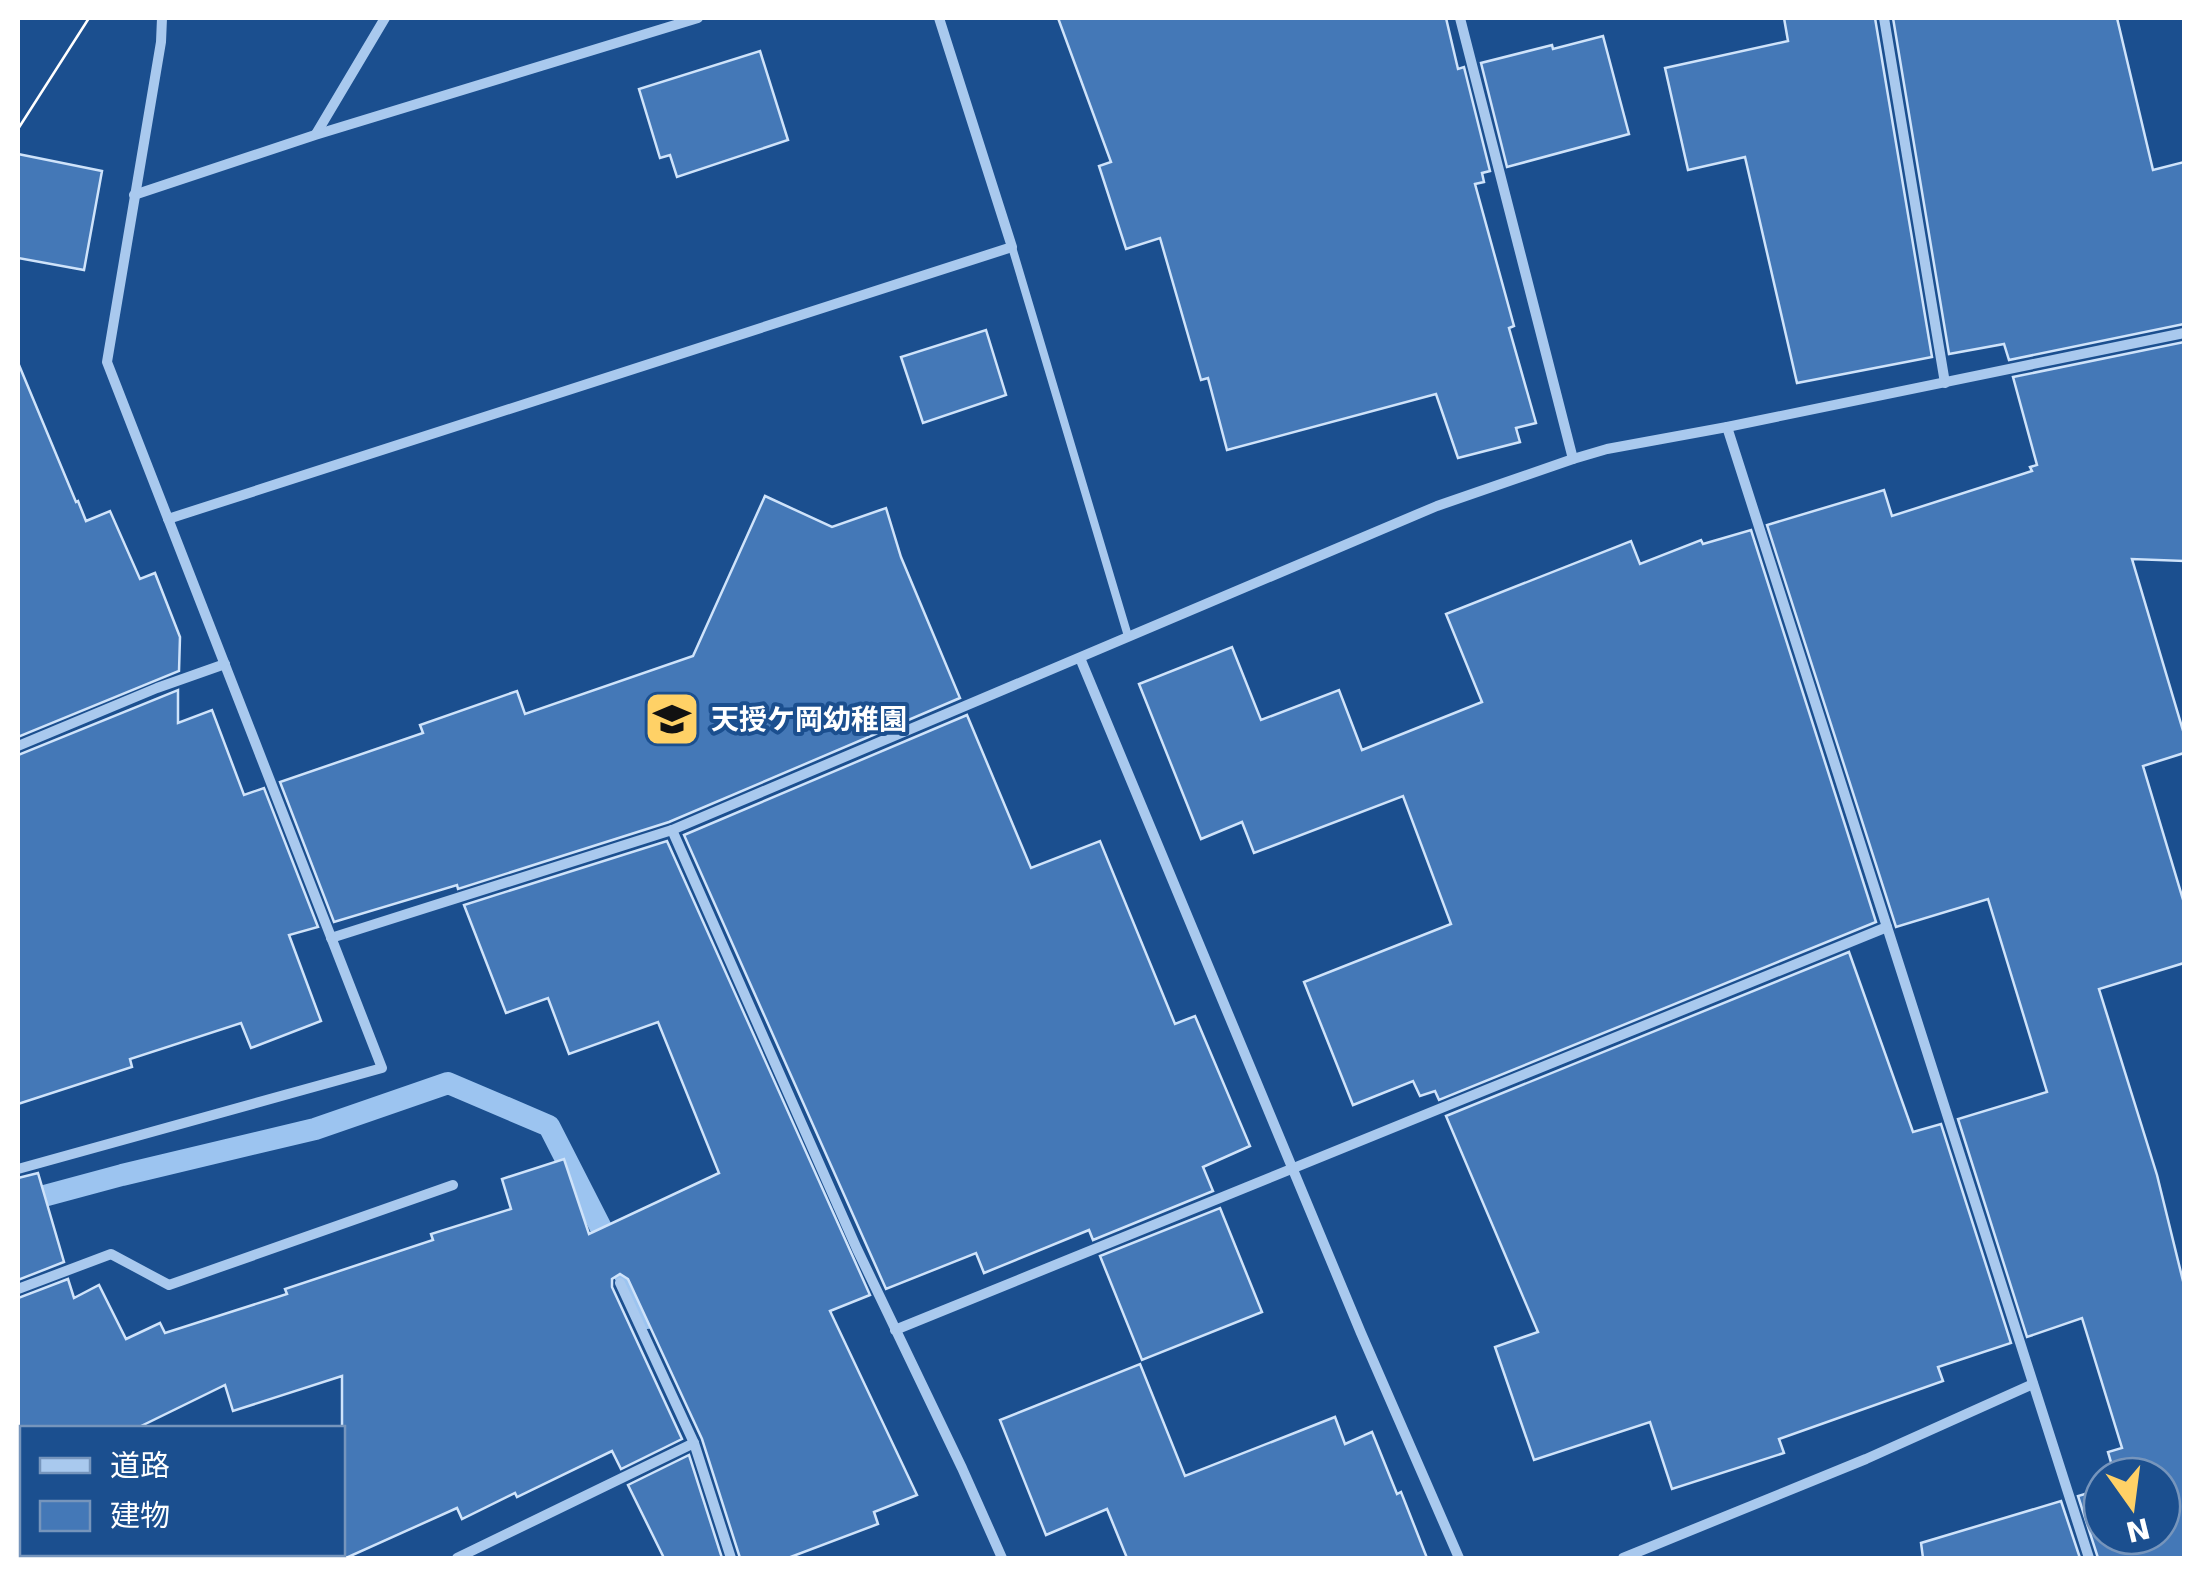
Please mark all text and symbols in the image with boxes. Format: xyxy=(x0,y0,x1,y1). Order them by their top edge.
school or university icon: 天授ケ岡幼稚園 xyxy=(642,689,702,749)
place label: 天授ケ岡幼稚園 xyxy=(711,703,907,736)
legend xyxy=(20,1426,345,1556)
text: 道路 xyxy=(110,1448,170,1483)
north arrow xyxy=(2082,1456,2182,1556)
text: 建物 xyxy=(110,1498,170,1533)
text: N xyxy=(2123,1511,2153,1549)

